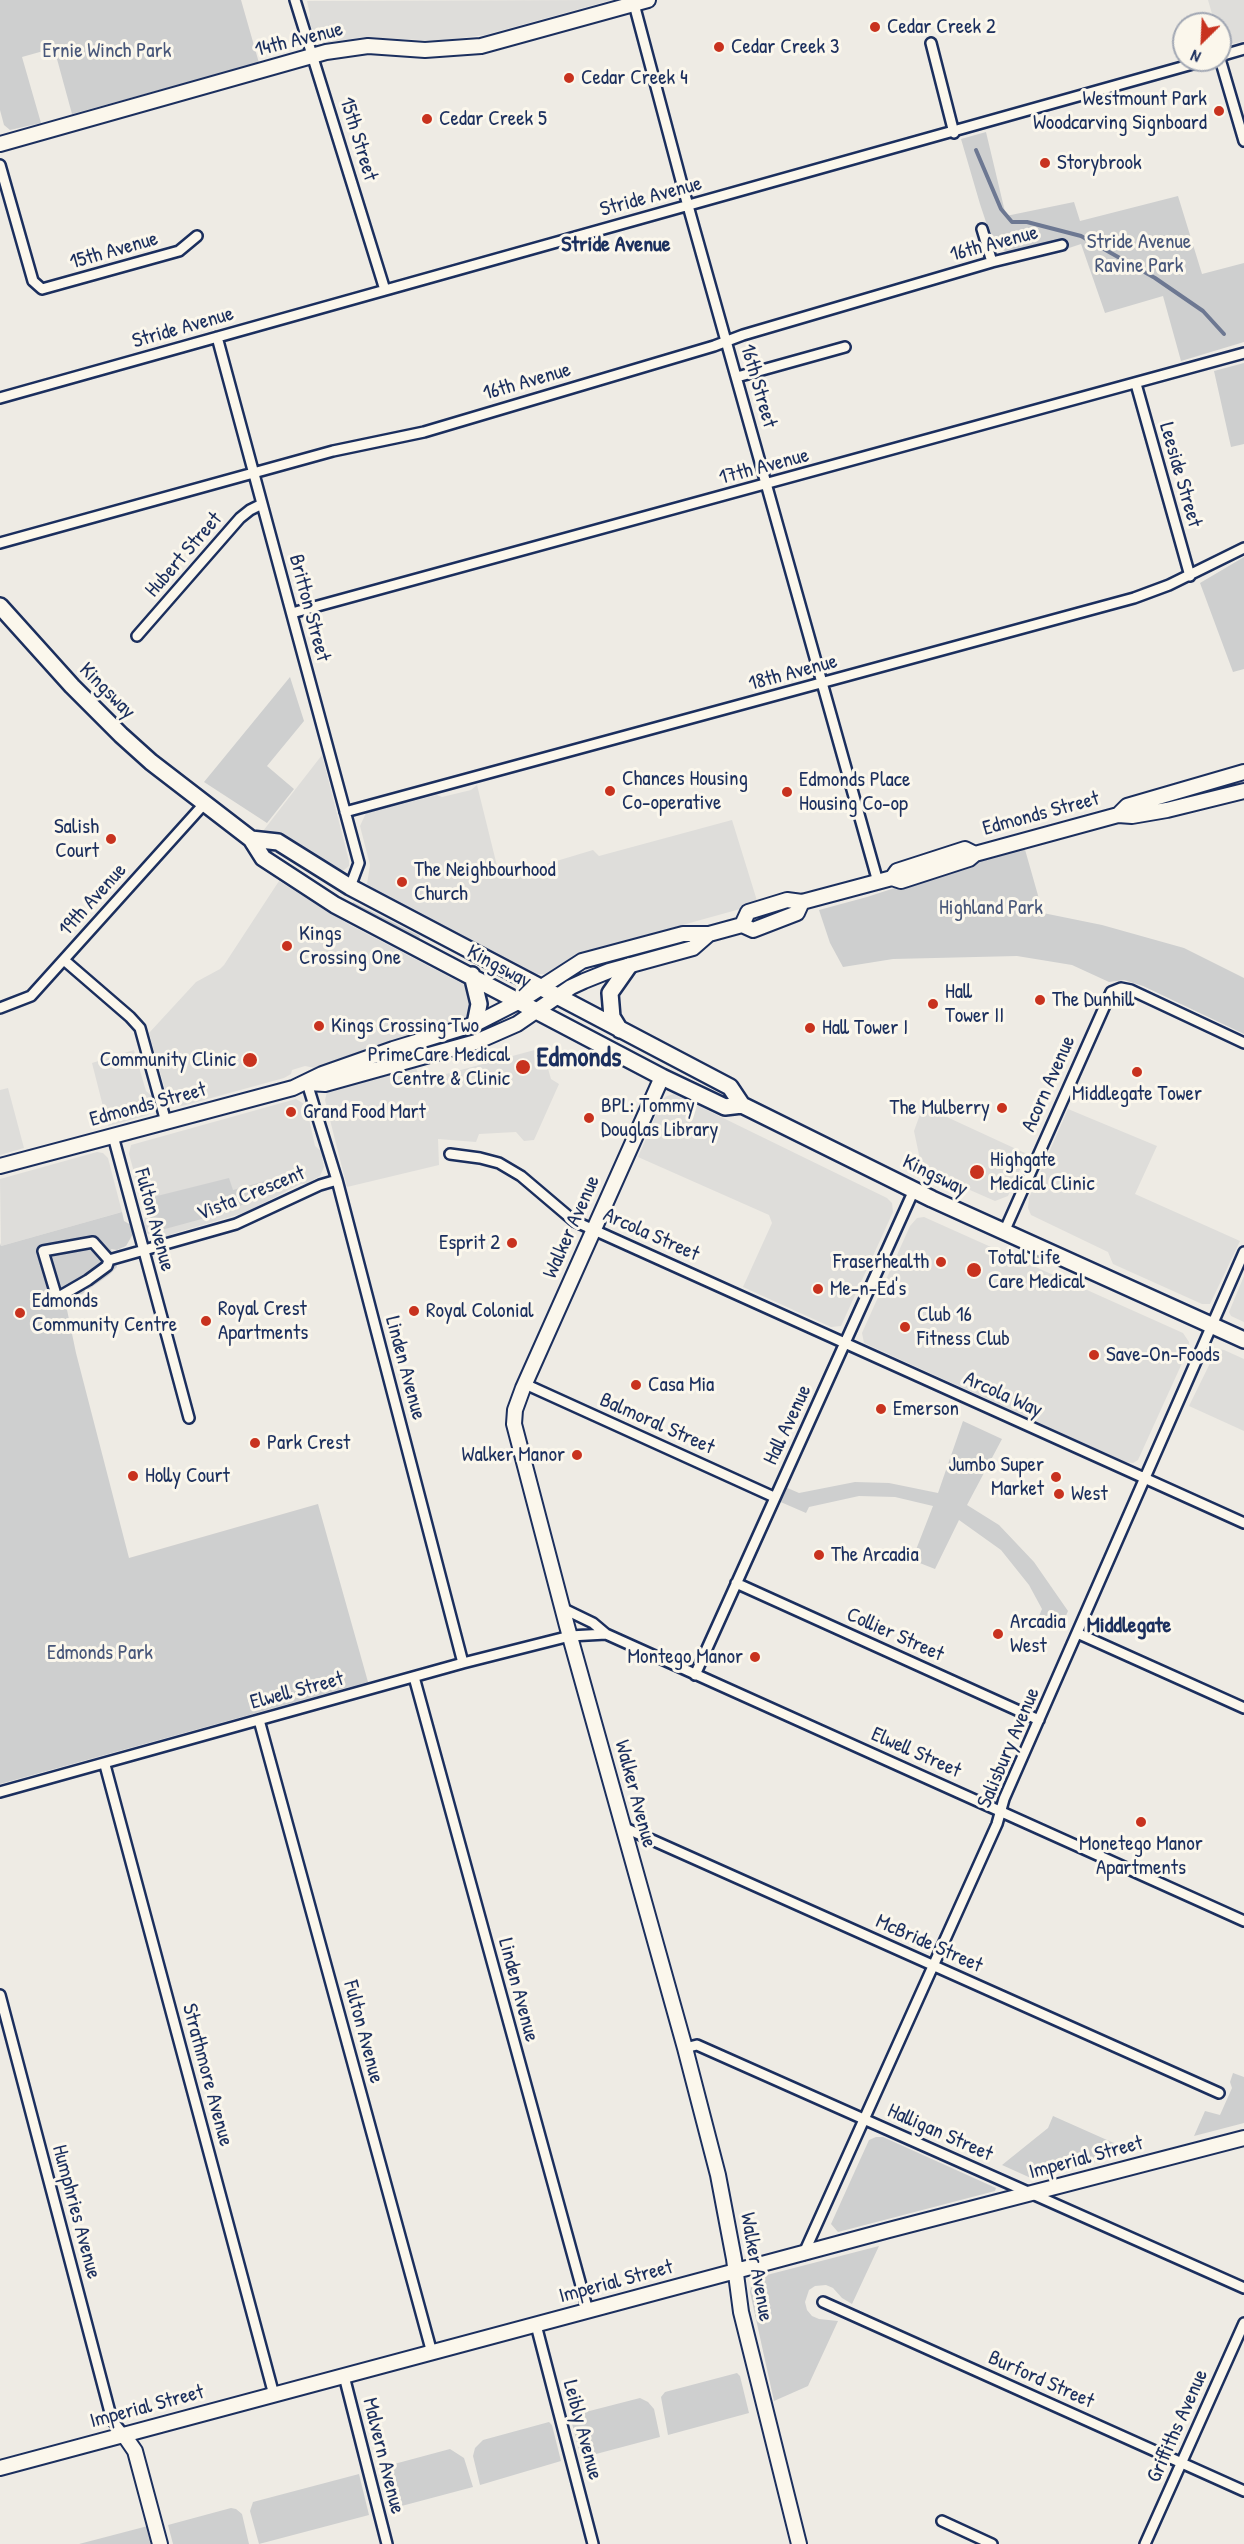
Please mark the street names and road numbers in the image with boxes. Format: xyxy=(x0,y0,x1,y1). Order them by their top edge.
street label: 14th Avenue xyxy=(252,17,346,63)
street label: 15th Street xyxy=(333,94,383,184)
street label: Stride Avenue xyxy=(597,171,705,223)
street label: 16th Avenue xyxy=(947,220,1041,268)
street label: 15th Avenue xyxy=(67,226,161,276)
street label: Stride Avenue xyxy=(129,302,237,354)
street label: 16th Street xyxy=(734,341,782,431)
street label: 16th Avenue xyxy=(480,357,574,407)
street label: Leeside Street xyxy=(1153,420,1207,530)
street label: 17th Avenue xyxy=(716,443,812,491)
street label: Hubert Street xyxy=(140,507,228,603)
street label: Britton Street xyxy=(283,552,335,664)
street label: 18th Avenue xyxy=(746,649,840,697)
street label: Kingsway xyxy=(74,658,140,724)
street label: Edmonds Street xyxy=(980,786,1102,842)
street label: 19th Avenue xyxy=(54,858,132,942)
street label: Kingsway xyxy=(462,940,536,994)
street label: Acorn Avenue xyxy=(1017,1032,1081,1136)
street label: Edmonds Street xyxy=(87,1077,209,1133)
street label: Kingsway xyxy=(898,1149,972,1203)
street label: Vista Crescent xyxy=(193,1161,309,1227)
street label: Fulton Avenue xyxy=(128,1166,180,1274)
street label: Walker Avenue xyxy=(538,1172,606,1282)
street label: Arcola Street xyxy=(599,1203,703,1267)
street label: Linden Avenue xyxy=(379,1313,431,1423)
street label: Arcola Way xyxy=(960,1366,1046,1424)
street label: Hall Avenue xyxy=(759,1381,817,1469)
street label: Balmoral Street xyxy=(596,1388,718,1460)
street label: Collier Street xyxy=(842,1602,948,1668)
street label: Elwell Street xyxy=(248,1666,346,1716)
street label: Salisbury Avenue xyxy=(972,1684,1046,1812)
street label: Elwell Street xyxy=(867,1722,965,1784)
street label: Walker Avenue xyxy=(609,1738,661,1850)
street label: McBride Street xyxy=(872,1909,986,1979)
street label: Linden Avenue xyxy=(492,1935,544,2045)
street label: Fulton Avenue xyxy=(337,1978,389,2086)
street label: Strathmore Avenue xyxy=(176,2001,238,2149)
street label: Halligan Street xyxy=(883,2099,997,2167)
street label: Imperial Street xyxy=(1026,2131,1146,2185)
street label: Humphries Avenue xyxy=(46,2142,106,2282)
street label: Walker Avenue xyxy=(734,2211,778,2323)
street label: Imperial Street xyxy=(556,2255,676,2309)
street label: Burford Street xyxy=(984,2345,1098,2415)
street label: Griffiths Avenue xyxy=(1142,2366,1214,2486)
street label: Leibly Avenue xyxy=(557,2377,607,2483)
street label: Imperial Street xyxy=(87,2380,207,2434)
street label: Malvern Avenue xyxy=(356,2395,410,2517)

